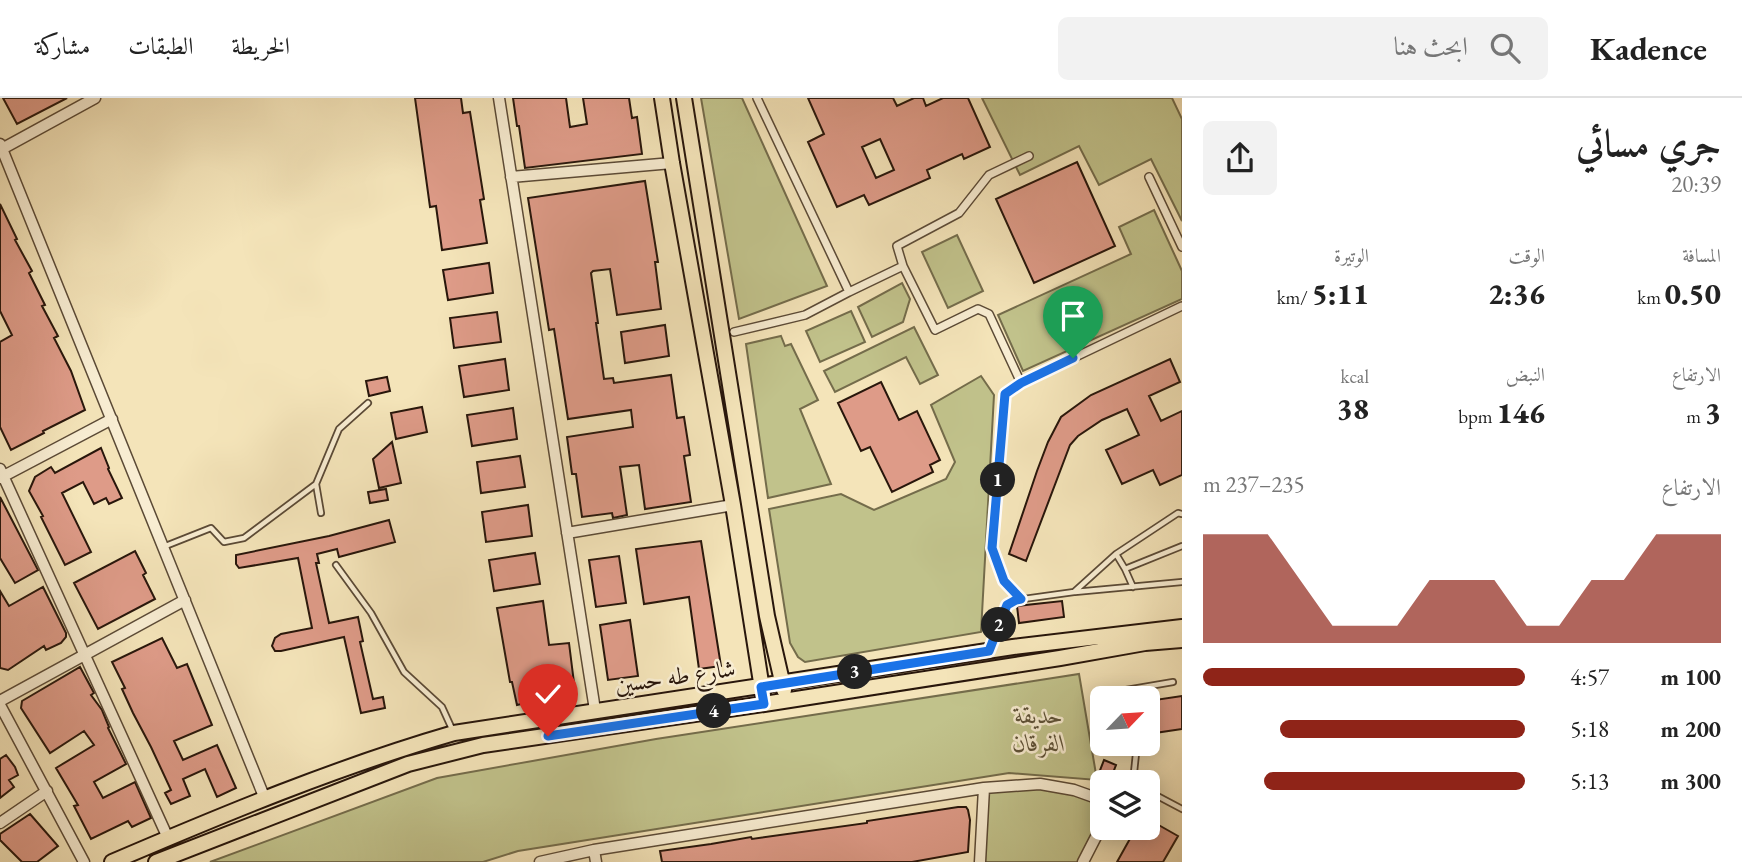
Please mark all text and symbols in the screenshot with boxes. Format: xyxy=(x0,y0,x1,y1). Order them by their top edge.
search box xyxy=(1058,17,1548,80)
text: Kadence xyxy=(1590,27,1707,70)
text: ابحث هنا xyxy=(1393,29,1468,63)
icon: search xyxy=(1486,29,1524,67)
text: مشاركة xyxy=(35,30,90,61)
text: الطبقات xyxy=(128,30,194,61)
text: الخريطة xyxy=(232,30,290,61)
text: جري مسائي xyxy=(1576,118,1721,167)
button: share xyxy=(1203,121,1277,195)
text: 20:39 xyxy=(1671,169,1721,199)
text: الوتيرة xyxy=(1334,243,1369,268)
text: الوقت xyxy=(1509,243,1545,268)
text: المسافة xyxy=(1682,243,1721,268)
text: 5:11 xyxy=(1312,274,1369,313)
text: 2:36 xyxy=(1488,274,1545,313)
text: 0.50 xyxy=(1665,274,1721,313)
text: /km xyxy=(1277,285,1312,310)
text: km xyxy=(1637,285,1665,310)
pin xyxy=(1043,286,1103,358)
icon: arrive xyxy=(1054,297,1092,335)
text: النبض xyxy=(1506,362,1545,387)
text: الارتفاع xyxy=(1672,362,1721,387)
text: kcal xyxy=(1340,364,1369,389)
text: 38 xyxy=(1337,389,1369,428)
text: 146 xyxy=(1496,393,1545,432)
text: 3 xyxy=(1705,393,1721,432)
text: bpm xyxy=(1458,404,1496,429)
text: m xyxy=(1686,404,1705,429)
pin: 1 xyxy=(981,462,1016,498)
text: 1 xyxy=(992,467,1003,492)
text: 235–237 m xyxy=(1203,469,1304,499)
text: الارتفاع xyxy=(1661,472,1721,502)
pin: 2 xyxy=(982,608,1016,642)
text: 2 xyxy=(993,612,1004,637)
street label: شارع طه حسين xyxy=(613,652,738,705)
pin: 3 xyxy=(838,654,872,690)
text: 3 xyxy=(849,659,860,684)
text: 4:57 xyxy=(1570,662,1609,692)
text: 100 m xyxy=(1660,662,1721,692)
pin xyxy=(518,664,578,736)
icon: check xyxy=(529,675,567,713)
north arrow xyxy=(1090,686,1160,756)
map controls xyxy=(1090,686,1160,840)
pin: 4 xyxy=(696,694,732,728)
text: 4 xyxy=(708,698,719,723)
park label: حديقة الفرقان xyxy=(1012,699,1066,758)
text: 5:18 xyxy=(1570,714,1609,744)
text: 200 m xyxy=(1660,714,1721,744)
text: 5:13 xyxy=(1570,766,1609,796)
text: 300 m xyxy=(1660,766,1721,796)
button: layers xyxy=(1090,770,1160,840)

